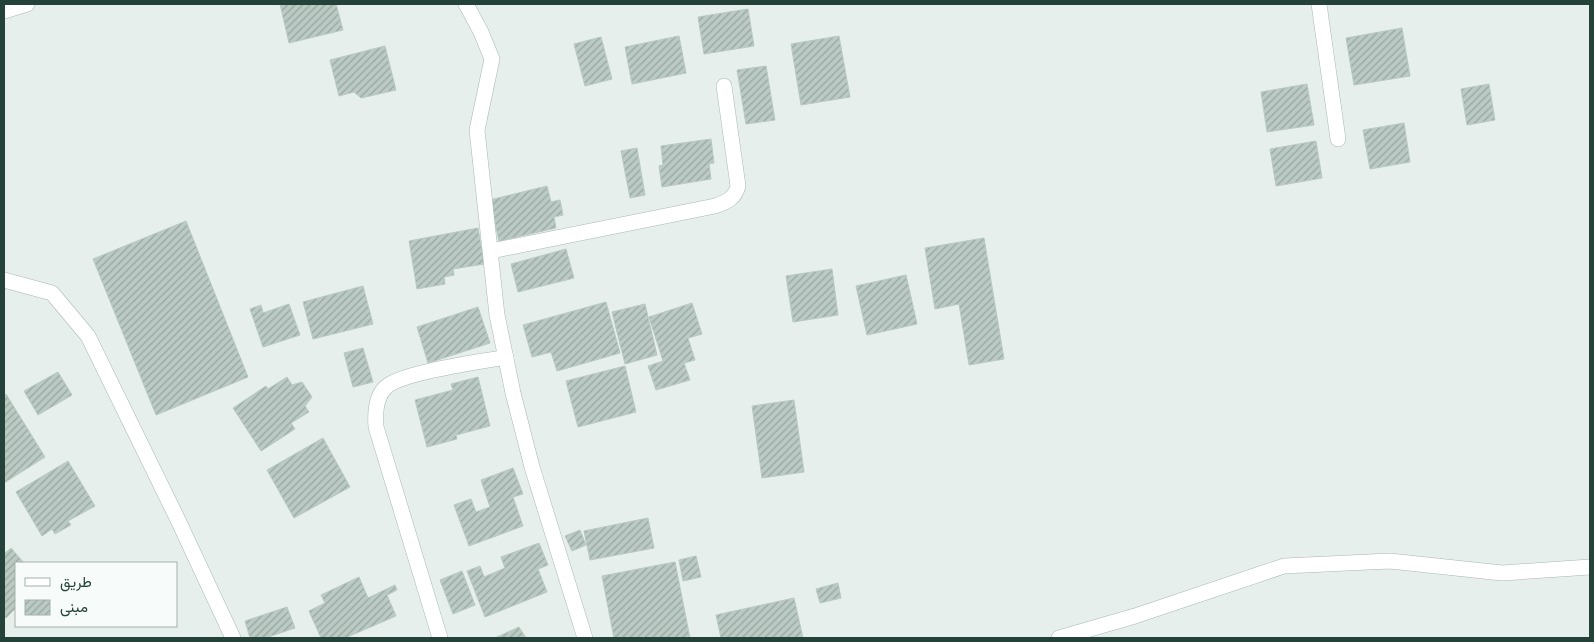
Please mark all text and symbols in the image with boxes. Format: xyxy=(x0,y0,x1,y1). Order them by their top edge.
legend xyxy=(15,562,178,627)
text: طريق xyxy=(60,571,92,592)
text: مبنى xyxy=(60,596,88,617)

